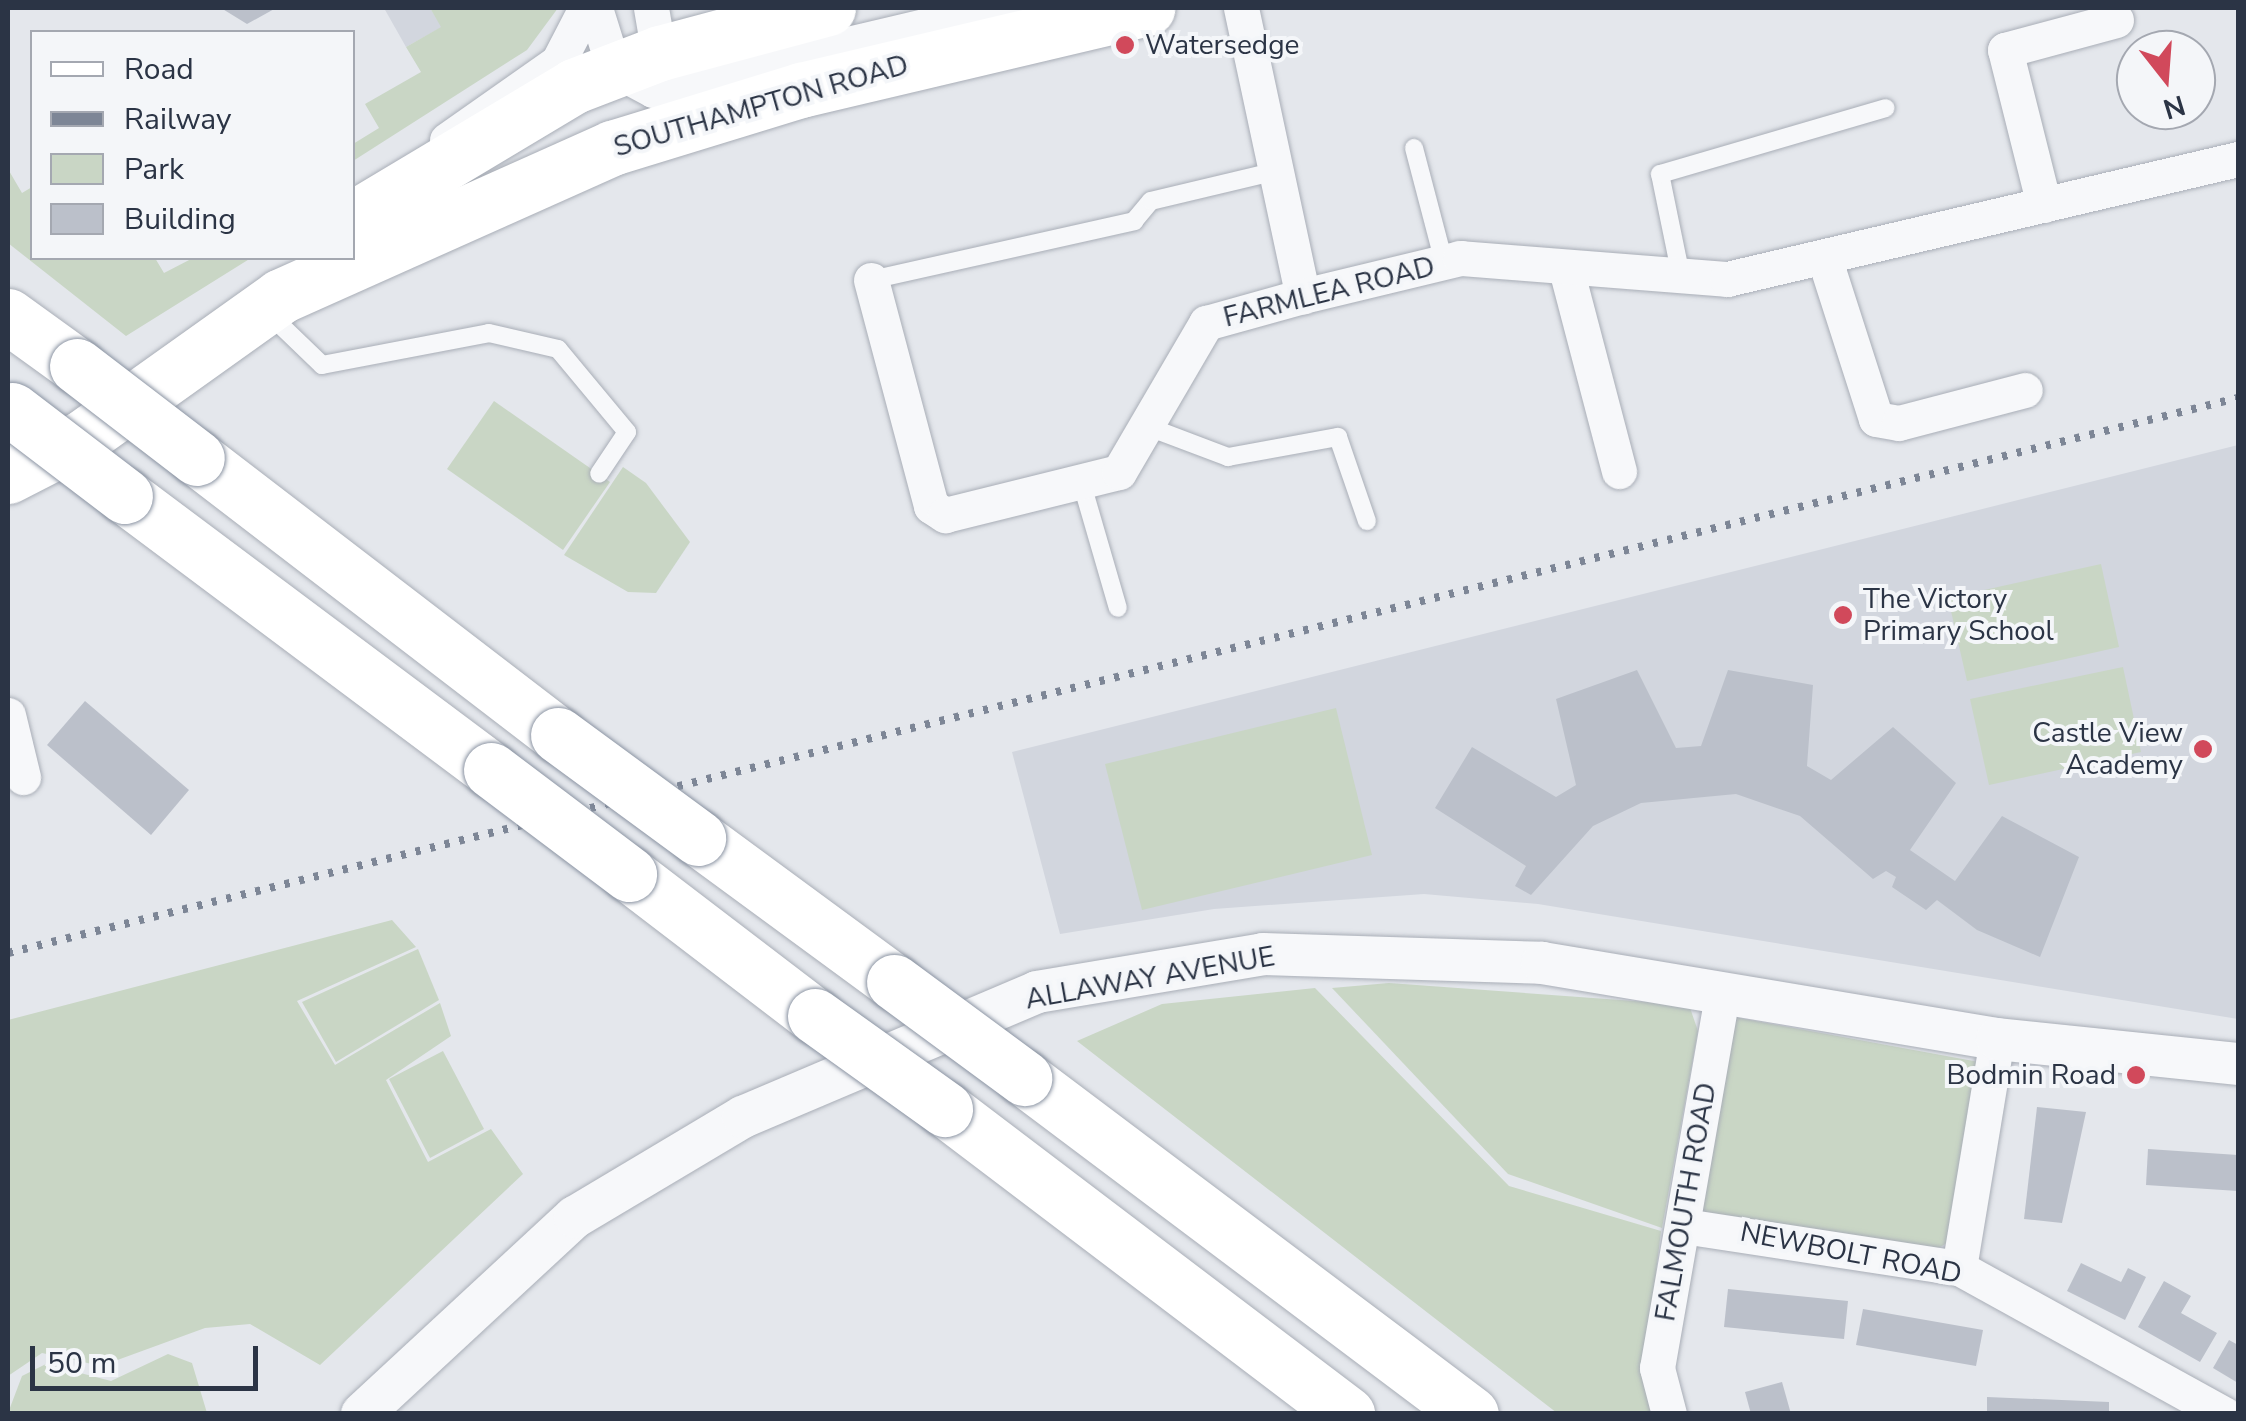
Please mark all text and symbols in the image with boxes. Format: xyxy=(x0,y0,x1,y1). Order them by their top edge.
place label: Watersedge xyxy=(1145,28,1299,62)
legend xyxy=(30,30,355,260)
north arrow xyxy=(2116,30,2216,130)
marker: Watersedge xyxy=(1114,34,1136,56)
street label: SOUTHAMPTON ROAD xyxy=(610,48,912,164)
text: Road xyxy=(124,49,194,90)
text: N xyxy=(2159,86,2190,128)
text: Railway xyxy=(124,99,232,140)
text: Park xyxy=(124,149,184,190)
text: Building xyxy=(124,199,236,240)
street label: FARMLEA ROAD xyxy=(1220,250,1438,334)
place label: The Victory Primary School xyxy=(1863,582,2054,648)
marker: The Victory Primary School xyxy=(1832,604,1854,626)
place label: Castle View Academy xyxy=(2032,716,2183,782)
marker: Castle View Academy xyxy=(2192,738,2214,760)
street label: ALLAWAY AVENUE xyxy=(1023,940,1277,1016)
place label: Bodmin Road xyxy=(1946,1058,2116,1092)
marker: Bodmin Road xyxy=(2125,1064,2147,1086)
street label: FALMOUTH ROAD xyxy=(1648,1080,1724,1324)
street label: NEWBOLT ROAD xyxy=(1738,1215,1964,1291)
scale bar xyxy=(35,1326,262,1388)
text: 50 m xyxy=(47,1343,116,1384)

